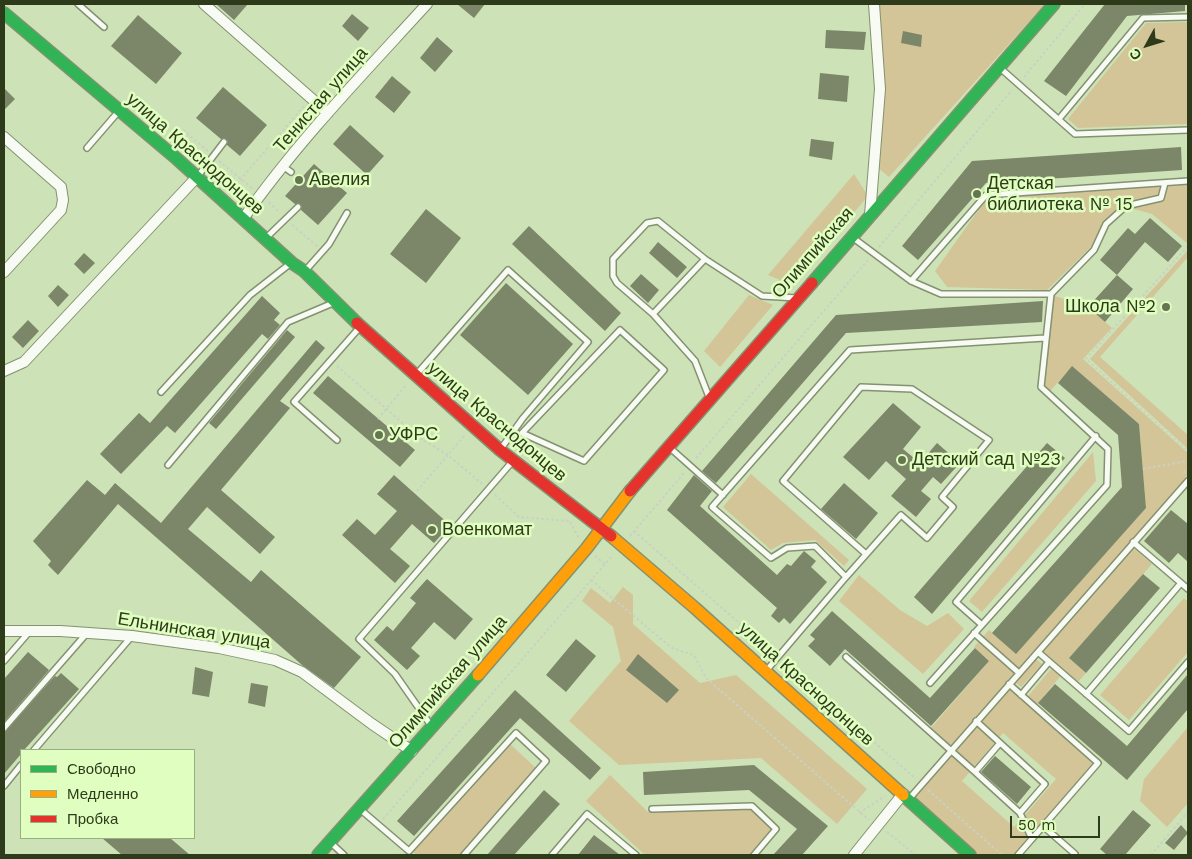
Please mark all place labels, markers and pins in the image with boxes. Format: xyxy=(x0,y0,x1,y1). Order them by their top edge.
place label: Авелия xyxy=(309,169,370,191)
place label: Детская библиотека № 15 xyxy=(987,173,1133,215)
marker: Авелия xyxy=(293,174,305,186)
marker: Детская библиотека № 15 xyxy=(971,188,983,200)
place label: Школа №2 xyxy=(1065,296,1156,318)
marker: Школа №2 xyxy=(1160,301,1172,313)
place label: УФРС xyxy=(389,424,438,446)
marker: УФРС xyxy=(373,429,385,441)
place label: Детский сад №23 xyxy=(912,449,1061,471)
marker: Детский сад №23 xyxy=(896,454,908,466)
place label: Военкомат xyxy=(442,519,532,541)
marker: Военкомат xyxy=(426,524,438,536)

